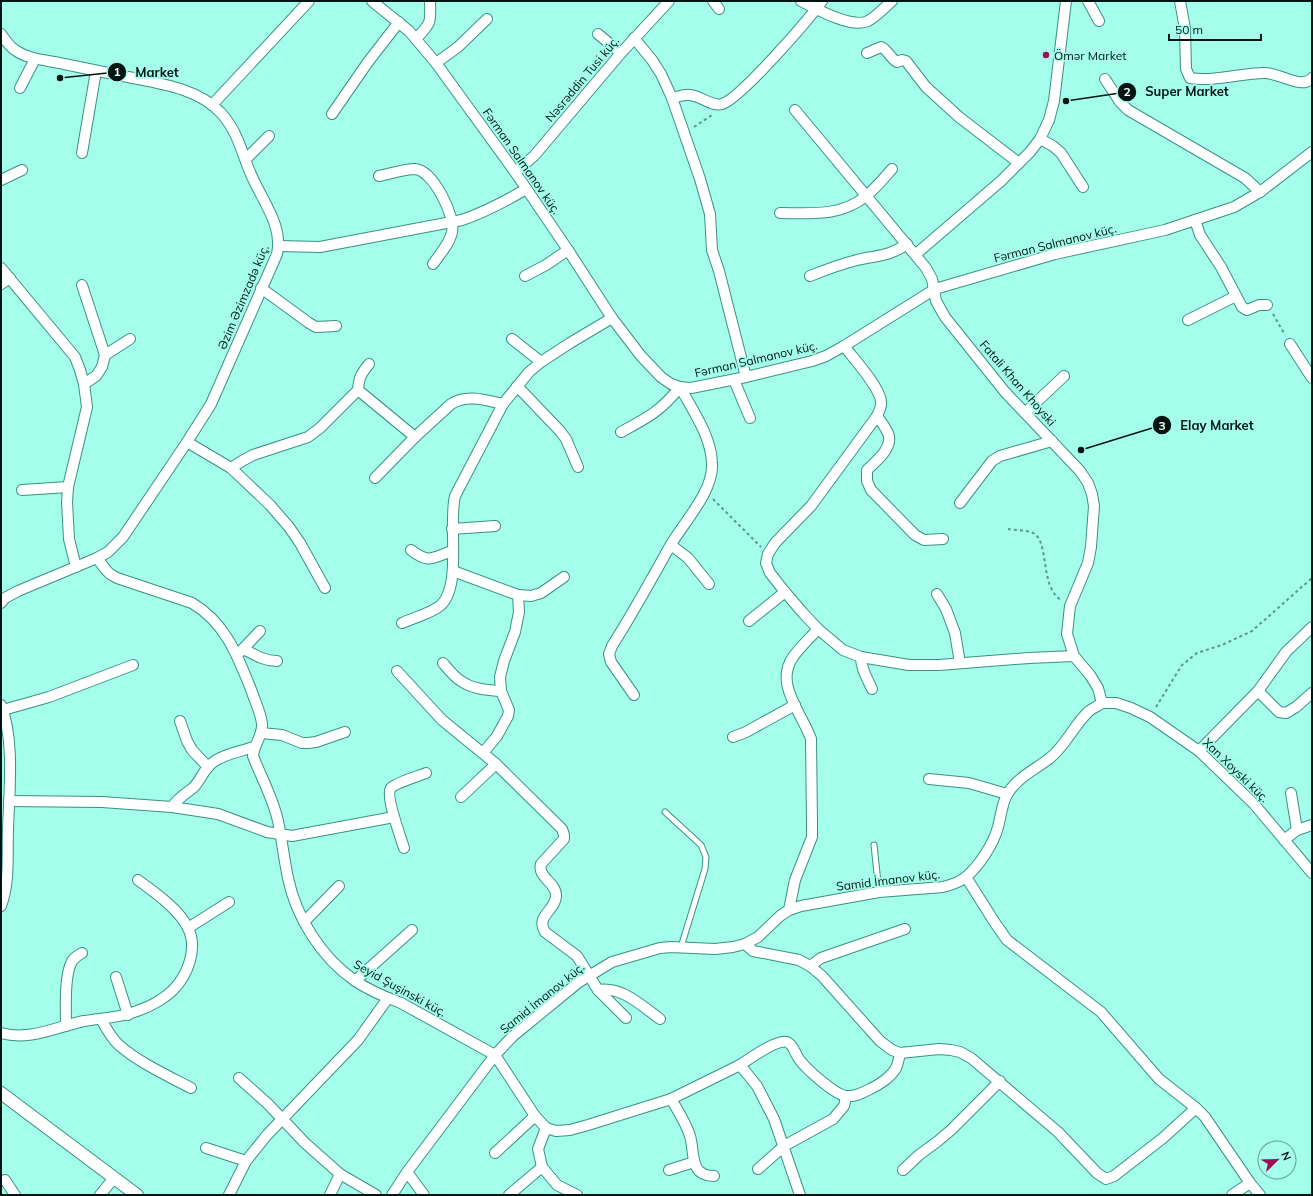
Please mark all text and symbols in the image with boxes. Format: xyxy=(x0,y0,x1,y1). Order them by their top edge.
scale bar xyxy=(1169,16,1261,42)
text: 50 m xyxy=(1175,22,1203,37)
street label: Nəsrəddin Tusi küç. xyxy=(542,33,622,125)
place label: Ömər Market xyxy=(1054,48,1126,63)
marker: Ömər Market xyxy=(1041,50,1051,60)
callout: Market xyxy=(107,60,187,85)
text: 1 xyxy=(113,64,121,79)
text: Market xyxy=(135,64,179,80)
callout: Super Market xyxy=(1117,79,1237,104)
text: Super Market xyxy=(1145,83,1229,99)
text: 2 xyxy=(1123,84,1131,99)
street label: Fərman Salmanov küç. xyxy=(480,105,564,217)
street label: Fərman Salmanov küç. xyxy=(992,221,1118,265)
street label: Əzim Əzimzadə küç. xyxy=(214,242,272,352)
street label: Fatali Khan Khoyski xyxy=(977,337,1059,429)
street label: Fərman Salmanov küç. xyxy=(693,338,819,380)
callout: Elay Market xyxy=(1152,413,1261,438)
text: Elay Market xyxy=(1180,417,1254,434)
text: 3 xyxy=(1158,418,1166,433)
street label: Xan Xoyski küç. xyxy=(1200,735,1272,805)
street label: Samid İmanov küç. xyxy=(835,866,941,894)
street label: Seyid Şuşinski küç. xyxy=(351,956,449,1020)
street label: Samid İmanov küç. xyxy=(497,959,587,1037)
north arrow xyxy=(1257,1140,1297,1180)
text: N xyxy=(1278,1150,1294,1163)

